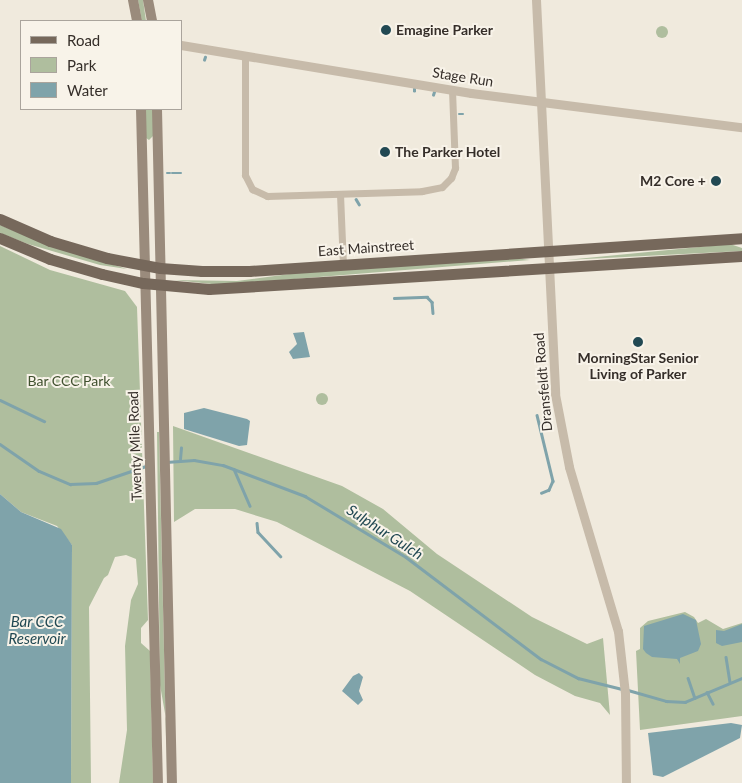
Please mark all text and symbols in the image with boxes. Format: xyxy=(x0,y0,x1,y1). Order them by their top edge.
legend xyxy=(20,20,182,110)
place label: Emagine Parker xyxy=(396,22,493,38)
marker: Emagine Parker xyxy=(380,24,392,36)
text: Road xyxy=(67,31,100,49)
text: Park xyxy=(67,56,96,74)
street label: Stage Run xyxy=(431,64,495,90)
text: Water xyxy=(67,81,108,99)
place label: The Parker Hotel xyxy=(395,144,501,160)
marker: The Parker Hotel xyxy=(379,146,391,158)
place label: M2 Core + xyxy=(640,173,706,189)
marker: M2 Core + xyxy=(710,175,722,187)
street label: East Mainstreet xyxy=(317,236,415,260)
street label: Dransfeldt Road xyxy=(530,332,556,432)
marker: MorningStar Senior Living of Parker xyxy=(632,336,644,348)
place label: MorningStar Senior Living of Parker xyxy=(577,350,699,382)
park label: Bar CCC Park xyxy=(27,373,111,389)
street label: Twenty Mile Road xyxy=(125,391,145,501)
water label: Sulphur Gulch xyxy=(343,501,427,563)
water label: Bar CCC Reservoir xyxy=(8,612,66,647)

